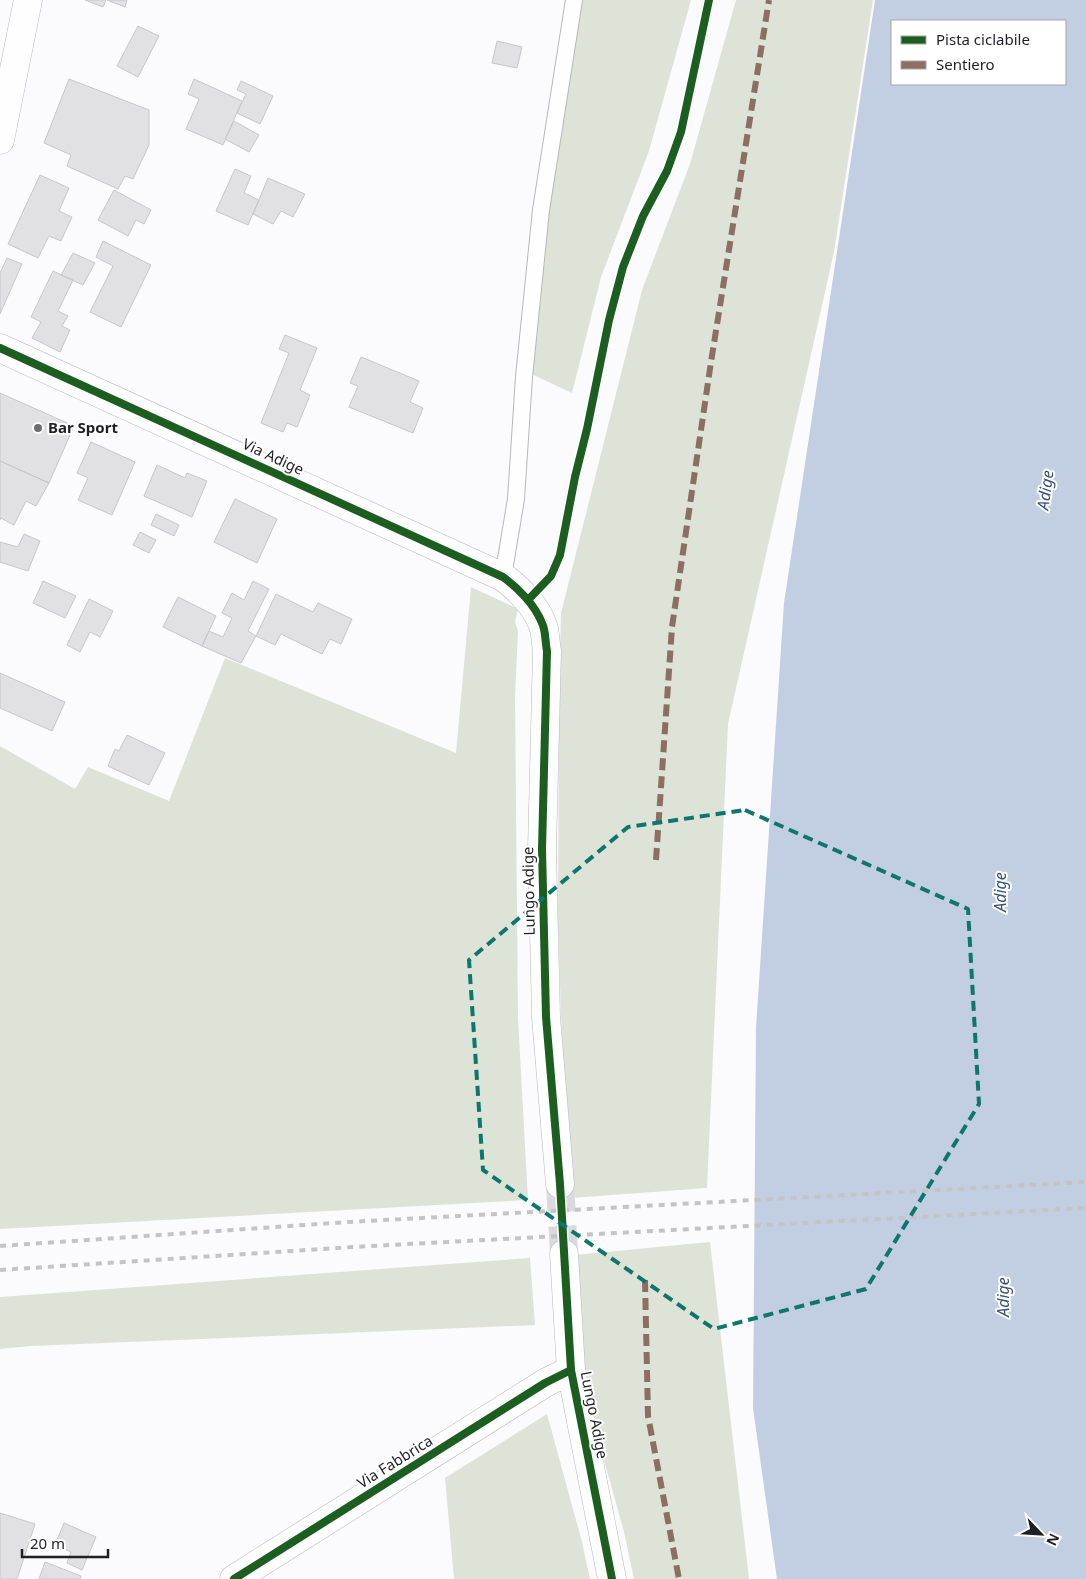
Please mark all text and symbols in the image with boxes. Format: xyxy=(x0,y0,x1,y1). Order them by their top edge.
legend xyxy=(891,20,1066,85)
text: Pista ciclabile xyxy=(936,29,1030,49)
text: Sentiero xyxy=(936,54,995,74)
place label: Bar Sport xyxy=(48,417,118,437)
marker: Bar Sport xyxy=(32,422,44,434)
street label: Via Adige xyxy=(239,433,307,479)
water label: Adige xyxy=(1031,469,1059,512)
street label: Lungo Adige xyxy=(517,846,539,936)
water label: Adige xyxy=(989,872,1011,913)
water label: Adige xyxy=(992,1277,1014,1318)
street label: Lungo Adige xyxy=(577,1369,613,1460)
street label: Via Fabbrica xyxy=(353,1430,436,1492)
north arrow xyxy=(1016,1509,1066,1559)
scale bar xyxy=(22,1526,109,1558)
text: N xyxy=(1042,1531,1064,1549)
text: 20 m xyxy=(30,1533,65,1553)

